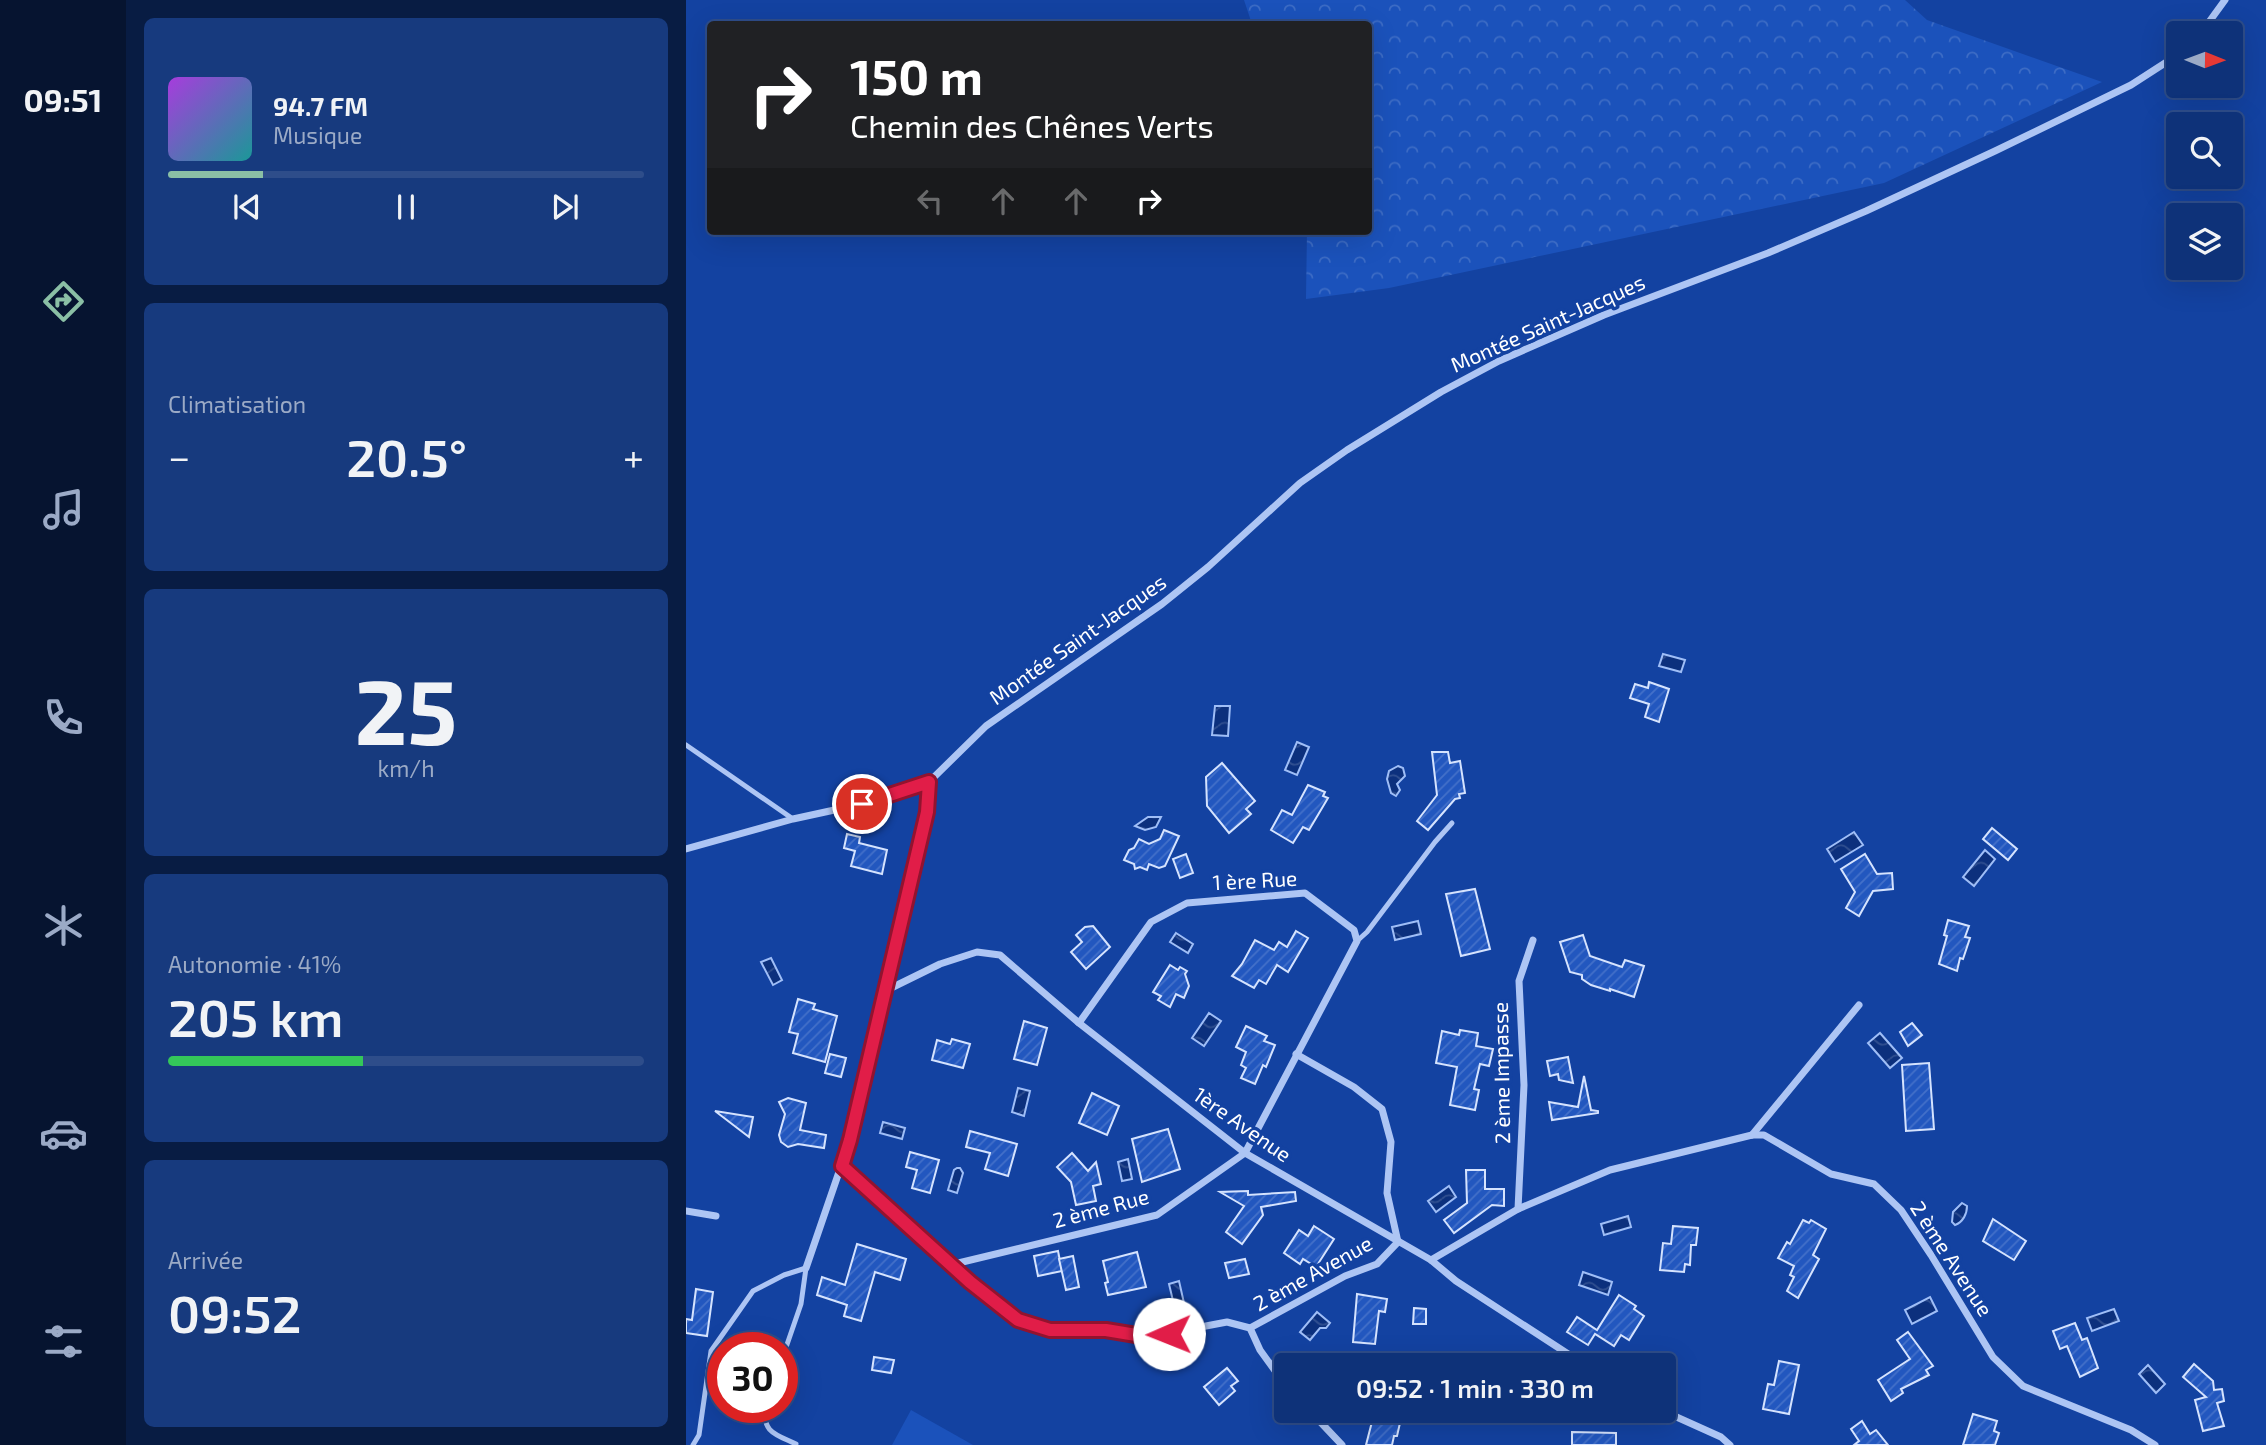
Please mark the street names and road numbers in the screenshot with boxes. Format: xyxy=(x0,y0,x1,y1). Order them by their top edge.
street label: Montée Saint-Jacques xyxy=(1447,269,1648,377)
street label: Montée Saint-Jacques xyxy=(984,568,1170,709)
street label: 1 ère Rue xyxy=(1212,865,1298,894)
street label: 2 ème Impasse xyxy=(1487,1002,1514,1144)
street label: 1ère Avenue xyxy=(1189,1081,1297,1167)
street label: 2 ème Rue xyxy=(1050,1183,1151,1232)
street label: 2 ème Avenue xyxy=(1906,1196,1999,1320)
street label: 2 ème Avenue xyxy=(1248,1230,1376,1316)

